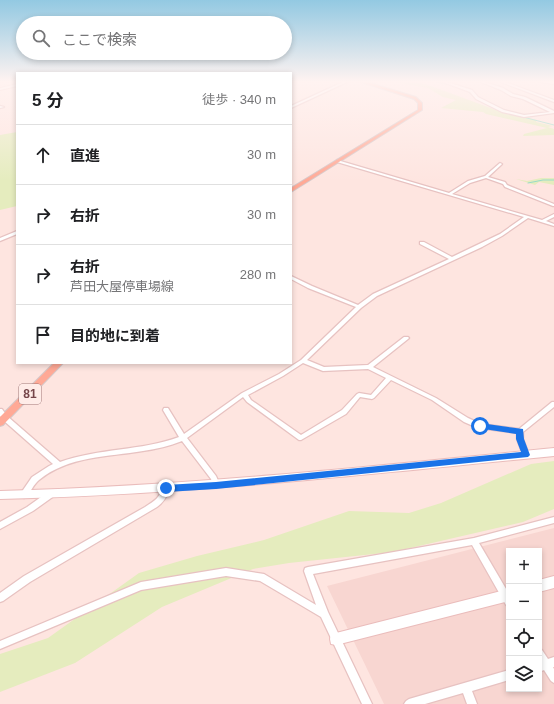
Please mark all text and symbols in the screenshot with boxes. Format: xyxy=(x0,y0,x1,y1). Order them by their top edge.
search box xyxy=(16,16,292,60)
icon: search xyxy=(30,27,52,49)
text: ここで検索 xyxy=(62,31,137,48)
text: 5 分 xyxy=(32,91,63,110)
text: 徒歩 · 340 m xyxy=(202,92,276,107)
icon: ahead xyxy=(32,144,54,166)
text: 直進 xyxy=(70,147,100,164)
text: 30 m xyxy=(247,147,276,162)
icon: right xyxy=(32,204,54,226)
text: 右折 xyxy=(70,207,100,224)
text: 30 m xyxy=(247,207,276,222)
text: 右折 xyxy=(70,258,100,275)
icon: right xyxy=(32,264,54,286)
text: 280 m xyxy=(240,267,276,282)
text: 芦田大屋停車場線 xyxy=(70,279,174,294)
icon: arrive xyxy=(32,324,54,346)
text: 目的地に到着 xyxy=(70,327,160,344)
road number: 81 xyxy=(19,384,41,404)
route start xyxy=(471,417,489,435)
route end xyxy=(157,479,175,497)
map controls xyxy=(506,548,542,692)
button: + xyxy=(506,548,542,584)
button: − xyxy=(506,584,542,620)
button: locate xyxy=(506,620,542,656)
button: layers xyxy=(506,656,542,692)

